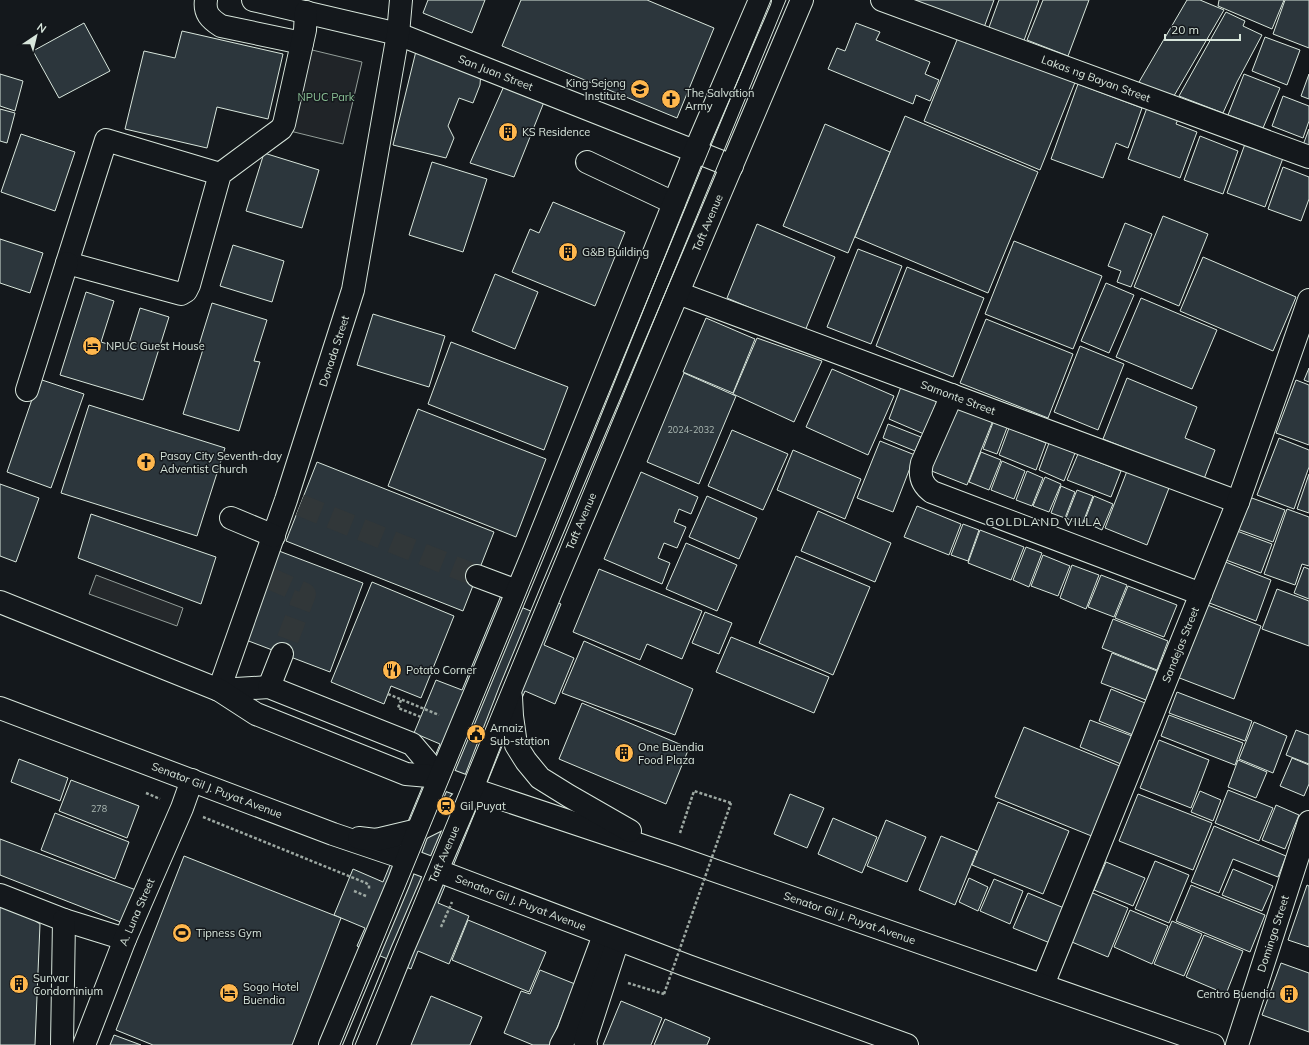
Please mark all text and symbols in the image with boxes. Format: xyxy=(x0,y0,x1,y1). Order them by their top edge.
north arrow xyxy=(16,16,56,56)
scale bar xyxy=(1165,16,1240,42)
text: N xyxy=(34,20,49,36)
text: 20 m xyxy=(1171,22,1199,37)
street label: San Juan Street xyxy=(456,52,535,94)
street label: Lakas ng Bayan Street xyxy=(1039,52,1153,105)
place label: King Sejong Institute xyxy=(566,76,626,103)
school or university icon: King Sejong Institute xyxy=(629,78,651,100)
place label: The Salvation Army xyxy=(685,86,755,113)
church icon: The Salvation Army xyxy=(660,88,682,110)
park label: NPUC Park xyxy=(298,90,355,104)
building icon: KS Residence xyxy=(497,121,519,143)
place label: KS Residence xyxy=(522,125,590,139)
street label: Taft Avenue xyxy=(689,192,726,254)
building icon: G&B Building xyxy=(557,241,579,263)
place label: G&B Building xyxy=(582,245,649,259)
street label: Donada Street xyxy=(316,313,352,388)
hotel icon: NPUC Guest House xyxy=(81,335,103,357)
place label: NPUC Guest House xyxy=(106,339,205,353)
street label: Samonte Street xyxy=(919,377,998,418)
house number: 2024-2032 xyxy=(667,424,715,435)
place label: Pasay City Seventh-day Adventist Church xyxy=(160,449,282,476)
church icon: Pasay City Seventh-day Adventist Church xyxy=(135,451,157,473)
street label: Taft Avenue xyxy=(563,490,599,552)
district label: GOLDLAND VILLA xyxy=(986,514,1102,529)
street label: Sandejas Street xyxy=(1159,605,1202,685)
restaurant icon: Potato Corner xyxy=(381,659,403,681)
place label: Potato Corner xyxy=(406,663,476,677)
place label: Arnaiz Sub-station xyxy=(490,721,550,748)
public building icon: Arnaiz Sub-station xyxy=(465,723,487,745)
place label: One Buendia Food Plaza xyxy=(638,740,704,767)
building icon: One Buendia Food Plaza xyxy=(613,742,635,764)
street label: Senator Gil J. Puyat Avenue xyxy=(150,759,284,821)
station icon: Gil Puyat xyxy=(435,795,457,817)
place label: Gil Puyat xyxy=(460,799,506,813)
house number: 278 xyxy=(91,803,107,814)
street label: Taft Avenue xyxy=(425,823,462,885)
street label: Senator Gil J. Puyat Avenue xyxy=(454,871,588,934)
street label: A. Luna Street xyxy=(116,876,158,948)
street label: Senator Gil J. Puyat Avenue xyxy=(782,888,917,947)
street label: Dominga Street xyxy=(1254,893,1292,974)
sports icon: Tipness Gym xyxy=(171,922,193,944)
place label: Tipness Gym xyxy=(196,926,262,940)
place label: Sunvar Condominium xyxy=(33,971,103,998)
building icon: Sunvar Condominium xyxy=(8,973,30,995)
place label: Sogo Hotel Buendia xyxy=(243,980,299,1007)
hotel icon: Sogo Hotel Buendia xyxy=(218,982,240,1004)
building icon: Centro Buendia xyxy=(1278,983,1300,1005)
place label: Centro Buendia xyxy=(1196,987,1275,1001)

